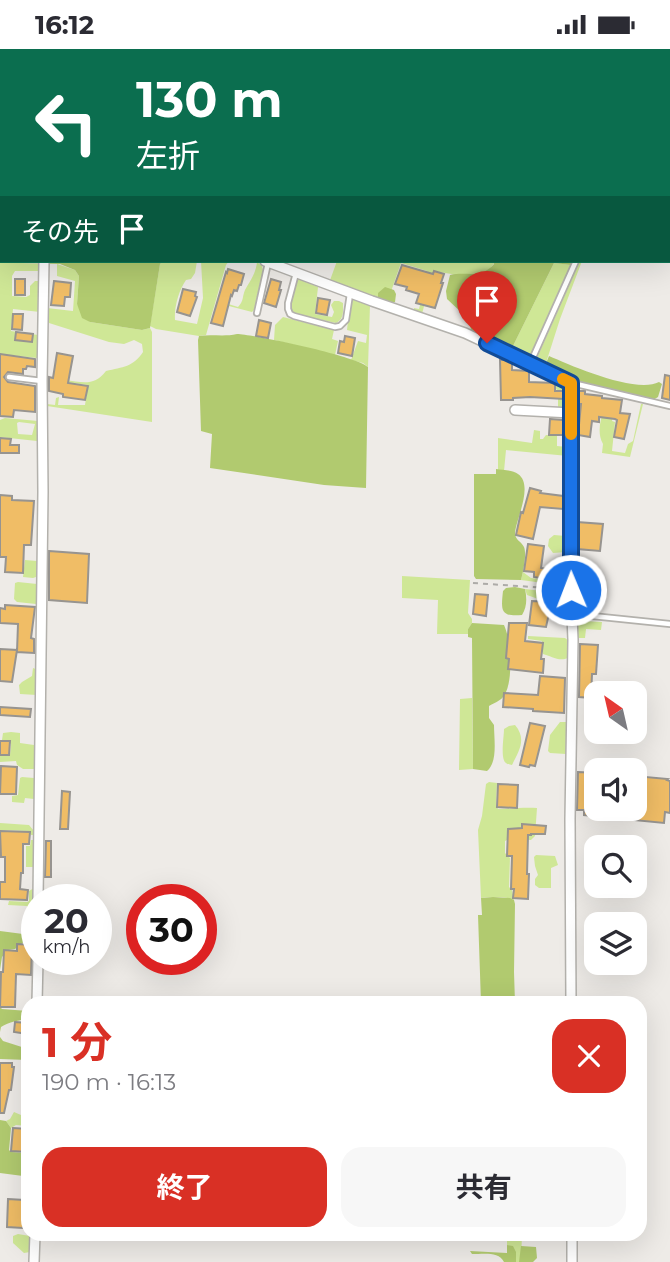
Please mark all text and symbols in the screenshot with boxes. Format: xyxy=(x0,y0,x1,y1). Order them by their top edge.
text: 16:12 xyxy=(35,9,94,41)
text: 130 m xyxy=(136,70,283,129)
icon: left xyxy=(21,77,112,168)
text: 左折 xyxy=(136,136,200,175)
icon: arrive xyxy=(113,210,151,248)
text: その先 xyxy=(21,216,99,248)
pin xyxy=(457,271,517,343)
icon: arrive xyxy=(468,282,506,320)
position arrow xyxy=(534,553,608,627)
north arrow xyxy=(584,681,648,744)
map controls xyxy=(584,681,647,975)
button: sound xyxy=(584,758,647,821)
button: search xyxy=(584,835,647,898)
speed limit sign: 30 xyxy=(126,884,217,975)
text: 20 xyxy=(44,899,89,942)
button: layers xyxy=(584,912,647,975)
text: km/h xyxy=(42,936,91,958)
text: 1 分 xyxy=(42,1016,112,1068)
button: close xyxy=(552,1019,626,1093)
text: 190 m · 16:13 xyxy=(42,1068,176,1096)
button: 終了 xyxy=(42,1147,327,1227)
button: 共有 xyxy=(341,1147,626,1227)

